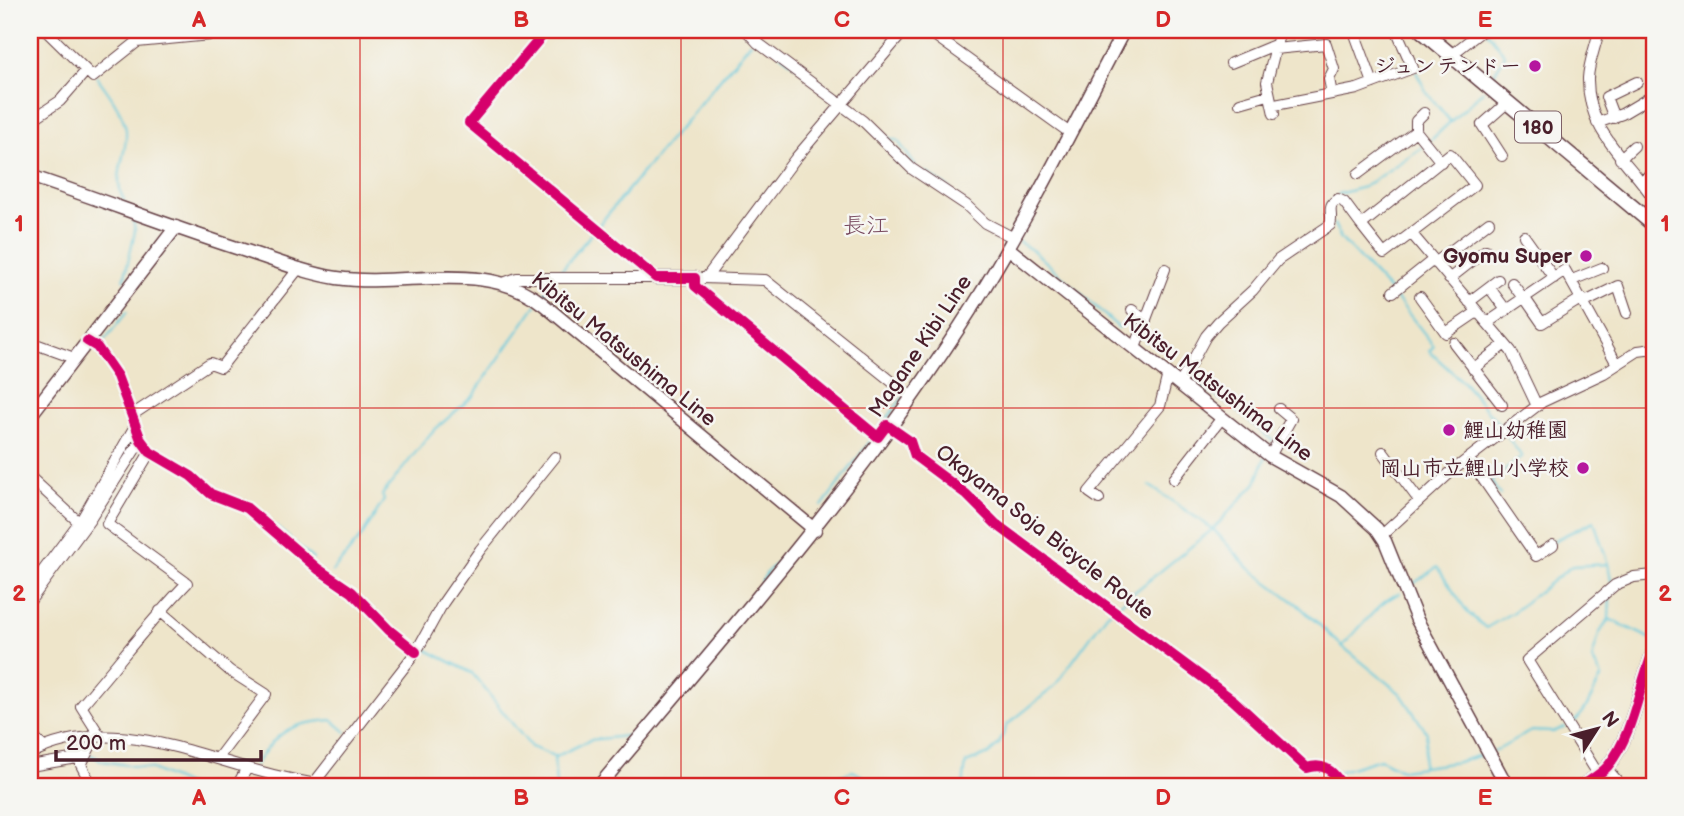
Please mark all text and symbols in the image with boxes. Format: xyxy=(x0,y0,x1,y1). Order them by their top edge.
text: A xyxy=(191,6,207,34)
text: B xyxy=(513,6,529,34)
text: C xyxy=(834,6,850,34)
text: D xyxy=(1155,6,1171,34)
text: E xyxy=(1478,6,1493,34)
place label: ジュンテンドー xyxy=(1374,54,1521,79)
marker: ジュンテンドー xyxy=(1527,58,1543,74)
road number: 180 xyxy=(1515,111,1561,142)
text: 1 xyxy=(14,210,24,238)
text: 1 xyxy=(1660,210,1670,238)
district label: 長江 xyxy=(843,212,889,240)
place label: Gyomu Super xyxy=(1443,244,1573,269)
marker: Gyomu Super xyxy=(1578,248,1594,264)
street label: Kibitsu Matsushima Line xyxy=(526,267,721,432)
street label: Magane Kibi Line xyxy=(864,270,977,422)
street label: Kibitsu Matsushima Line xyxy=(1118,308,1317,467)
place label: 鯉山幼稚園 xyxy=(1463,418,1568,443)
marker: 鯉山幼稚園 xyxy=(1441,422,1457,438)
street label: Okayama Soja Bicycle Route xyxy=(931,440,1159,625)
place label: 岡山市立鯉山小学校 xyxy=(1380,456,1569,481)
marker: 岡山市立鯉山小学校 xyxy=(1575,460,1591,476)
text: 2 xyxy=(12,580,26,608)
text: 2 xyxy=(1658,580,1672,608)
north arrow xyxy=(1562,694,1632,764)
text: N xyxy=(1596,707,1623,732)
scale bar xyxy=(56,718,261,762)
text: 200 m xyxy=(66,731,126,756)
text: A xyxy=(191,784,207,812)
text: B xyxy=(513,784,529,812)
text: C xyxy=(834,784,850,812)
text: D xyxy=(1155,784,1171,812)
text: E xyxy=(1478,784,1493,812)

